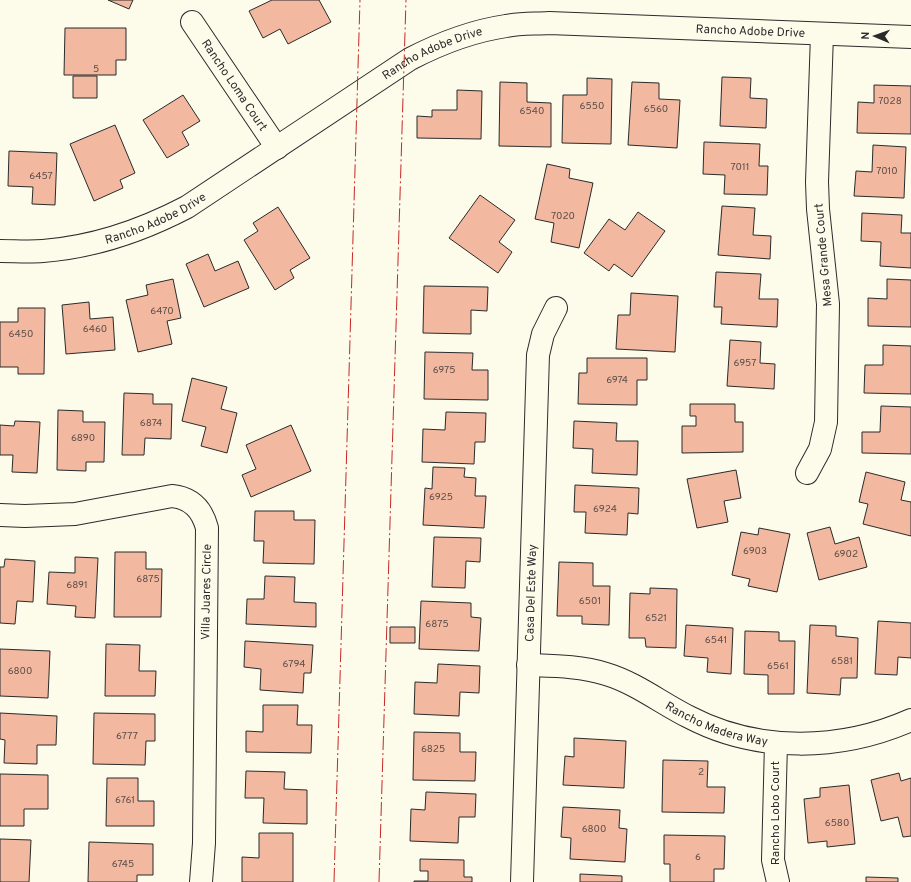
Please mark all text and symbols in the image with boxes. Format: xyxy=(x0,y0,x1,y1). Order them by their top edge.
north arrow xyxy=(855,16,895,56)
street label: Rancho Adobe Drive xyxy=(695,22,805,42)
street label: Rancho Adobe Drive xyxy=(379,24,484,84)
text: N xyxy=(859,31,873,40)
street label: Rancho Loma Court xyxy=(197,37,270,135)
house number: 5 xyxy=(93,63,99,76)
house number: 7028 xyxy=(878,95,902,108)
house number: 6550 xyxy=(580,100,604,113)
house number: 6560 xyxy=(644,103,668,116)
house number: 6540 xyxy=(519,105,545,118)
house number: 7011 xyxy=(731,161,749,174)
house number: 7010 xyxy=(876,165,898,178)
house number: 6457 xyxy=(29,170,53,183)
street label: Rancho Adobe Drive xyxy=(103,190,210,249)
street label: Mesa Grande Court xyxy=(812,203,836,307)
house number: 7020 xyxy=(551,210,575,223)
house number: 6470 xyxy=(150,305,174,318)
house number: 6460 xyxy=(83,323,107,336)
house number: 6450 xyxy=(9,328,33,341)
house number: 6957 xyxy=(734,357,756,370)
house number: 6975 xyxy=(433,364,455,377)
house number: 6974 xyxy=(606,374,628,387)
house number: 6874 xyxy=(140,417,162,430)
house number: 6890 xyxy=(71,432,95,445)
house number: 6925 xyxy=(429,491,453,504)
house number: 6924 xyxy=(593,503,617,516)
street label: Villa Juares Circle xyxy=(198,544,216,640)
street label: Casa Del Este Way xyxy=(522,544,541,642)
house number: 6903 xyxy=(743,545,767,558)
house number: 6902 xyxy=(834,548,858,561)
house number: 6875 xyxy=(136,573,160,586)
house number: 6891 xyxy=(66,579,88,592)
house number: 6501 xyxy=(579,595,601,608)
house number: 6521 xyxy=(645,612,667,625)
house number: 6875 xyxy=(425,618,449,631)
house number: 6541 xyxy=(705,634,727,647)
house number: 6581 xyxy=(831,655,853,668)
house number: 6794 xyxy=(282,658,306,671)
house number: 6561 xyxy=(767,660,789,673)
house number: 6800 xyxy=(8,665,32,678)
street label: Rancho Madera Way xyxy=(662,698,769,750)
house number: 6777 xyxy=(116,730,138,743)
house number: 6825 xyxy=(421,743,445,756)
street label: Rancho Lobo Court xyxy=(768,761,784,865)
house number: 2 xyxy=(698,766,704,779)
house number: 6761 xyxy=(115,794,135,807)
house number: 6580 xyxy=(825,817,849,830)
house number: 6800 xyxy=(582,823,606,836)
house number: 6 xyxy=(695,851,701,864)
house number: 6745 xyxy=(112,858,134,871)

